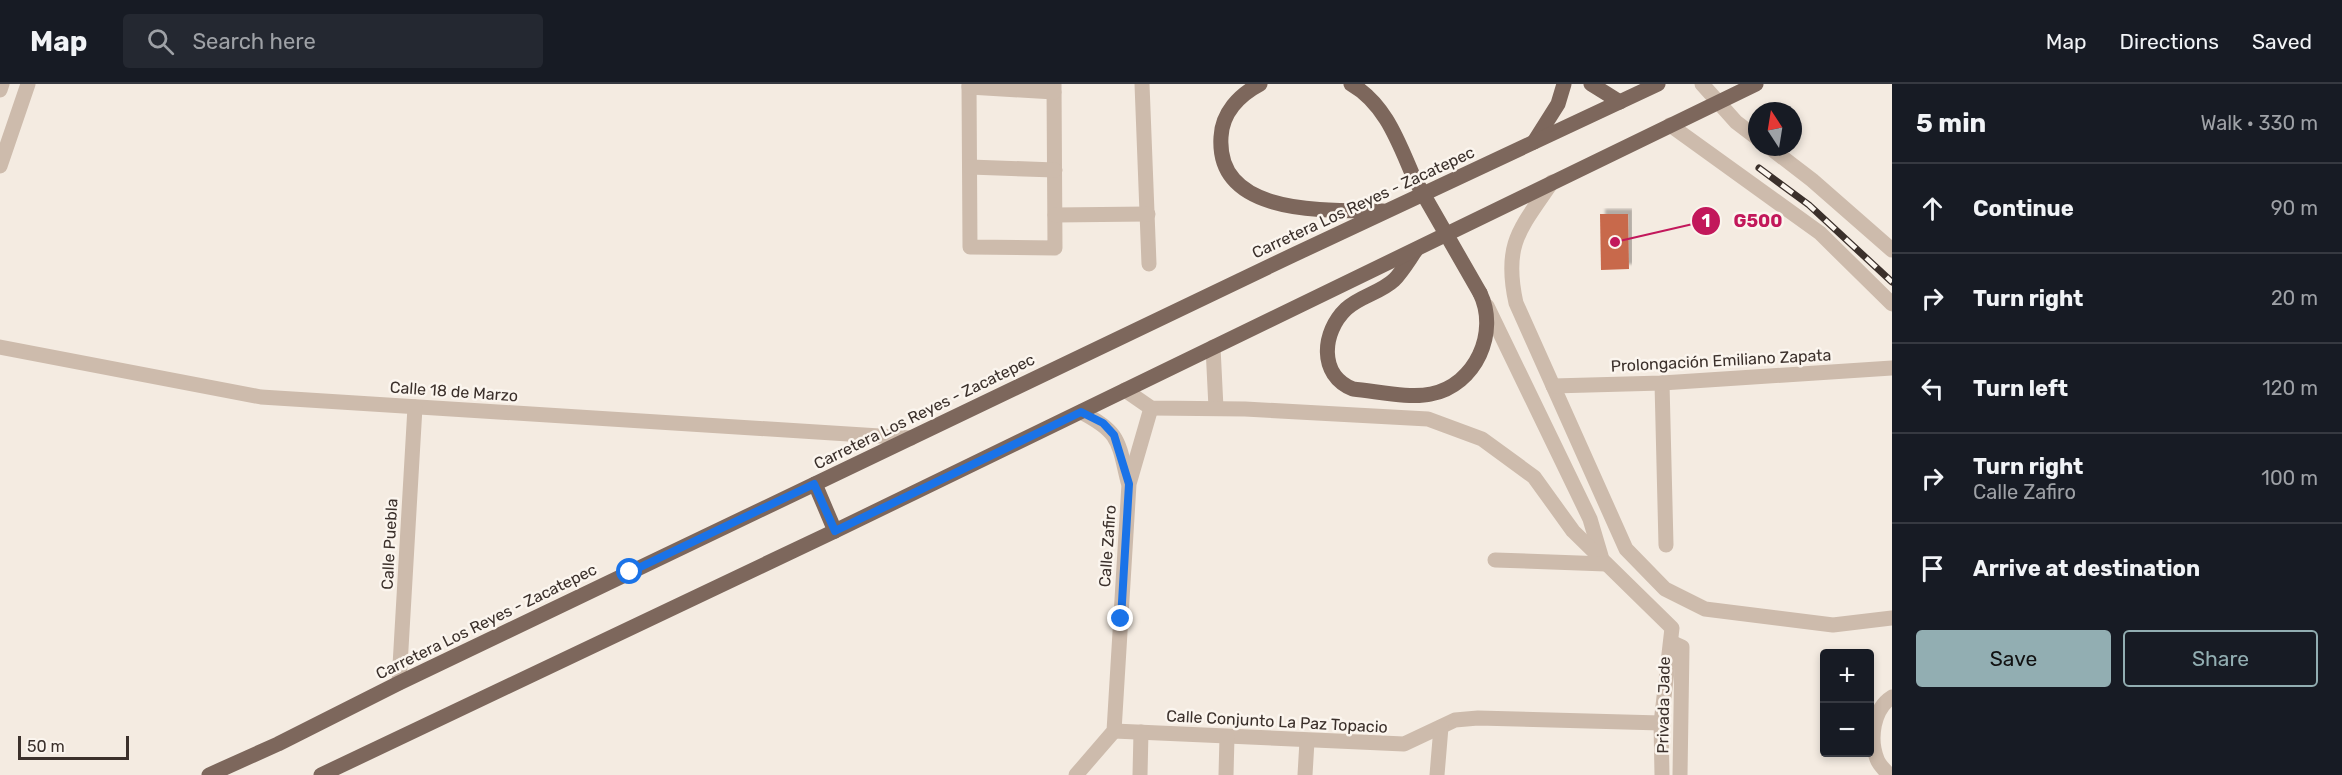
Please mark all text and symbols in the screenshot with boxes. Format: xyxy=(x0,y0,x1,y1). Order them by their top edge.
search box xyxy=(123,14,543,68)
text: Map xyxy=(30,25,87,58)
icon: search xyxy=(144,25,177,58)
text: Search here xyxy=(192,28,316,55)
text: Map xyxy=(2046,29,2087,54)
text: Directions xyxy=(2120,29,2219,54)
text: Saved xyxy=(2252,29,2312,54)
north arrow xyxy=(1748,102,1802,156)
text: 5 min xyxy=(1916,108,1986,139)
text: Walk · 330 m xyxy=(2201,111,2318,135)
street label: Carretera Los Reyes - Zacatepec xyxy=(1249,142,1478,262)
icon: ahead xyxy=(1916,192,1949,225)
text: Continue xyxy=(1973,195,2074,222)
text: 90 m xyxy=(2271,196,2318,220)
callout: G500 xyxy=(1691,203,1794,239)
text: 1 xyxy=(1702,210,1710,232)
text: G500 xyxy=(1733,210,1783,232)
icon: right xyxy=(1916,282,1949,315)
text: Turn right xyxy=(1973,285,2083,312)
text: 20 m xyxy=(2271,286,2318,310)
street label: Prolongación Emiliano Zapata xyxy=(1610,345,1832,376)
street label: Carretera Los Reyes - Zacatepec xyxy=(811,350,1038,473)
icon: left xyxy=(1916,372,1949,405)
text: Turn left xyxy=(1973,375,2068,402)
text: 120 m xyxy=(2262,376,2318,400)
street label: Calle 18 de Marzo xyxy=(389,378,519,405)
text: Turn right xyxy=(1973,453,2083,480)
icon: right xyxy=(1916,462,1949,495)
text: 100 m xyxy=(2261,466,2318,490)
text: Calle Zafiro xyxy=(1973,480,2076,504)
street label: Calle Puebla xyxy=(378,498,401,590)
street label: Calle Zafiro xyxy=(1095,504,1120,588)
icon: arrive xyxy=(1916,552,1949,585)
text: Arrive at destination xyxy=(1973,555,2200,582)
route start xyxy=(616,558,642,584)
street label: Carretera Los Reyes - Zacatepec xyxy=(373,560,600,683)
route end xyxy=(1107,605,1133,631)
button: Save xyxy=(1916,630,2111,687)
button: Share xyxy=(2123,630,2318,687)
map controls xyxy=(1820,649,1874,757)
button: + xyxy=(1820,649,1874,703)
street label: Privada Jade xyxy=(1653,656,1674,754)
button: − xyxy=(1820,703,1874,757)
street label: Calle Conjunto La Paz Topacio xyxy=(1166,706,1388,737)
scale bar xyxy=(18,733,129,760)
text: 50 m xyxy=(27,737,65,756)

